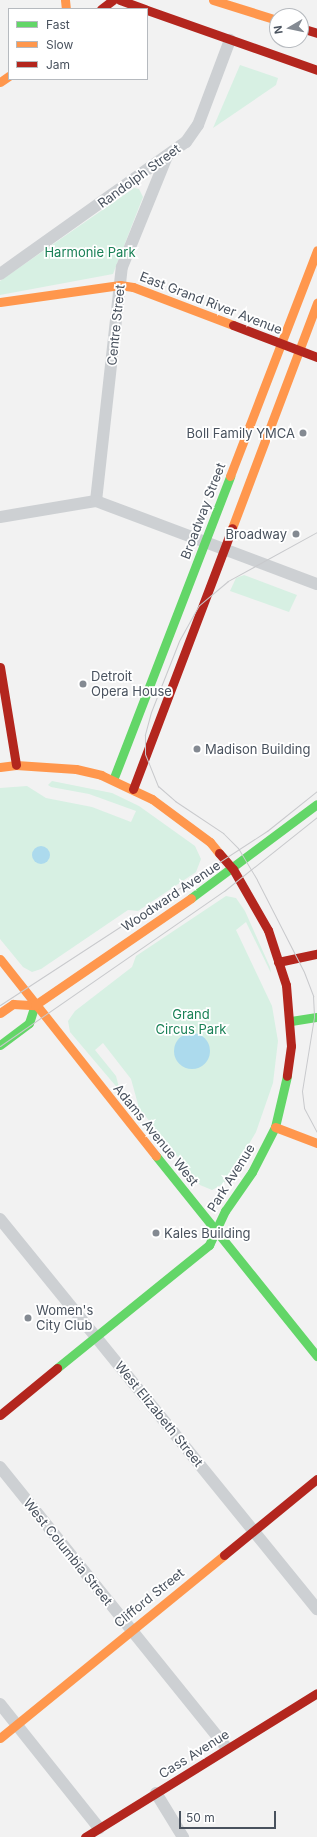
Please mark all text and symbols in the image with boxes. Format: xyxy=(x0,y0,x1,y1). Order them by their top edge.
legend xyxy=(8,8,148,80)
north arrow xyxy=(269,8,309,48)
text: Fast xyxy=(46,17,70,32)
text: N xyxy=(271,24,286,35)
text: Slow xyxy=(46,37,73,52)
text: Jam xyxy=(46,57,70,72)
street label: Randolph Street xyxy=(95,141,183,211)
park label: Harmonie Park xyxy=(44,244,136,260)
street label: East Grand River Avenue xyxy=(138,269,284,337)
street label: Centre Street xyxy=(104,284,128,366)
place label: Boll Family YMCA xyxy=(187,425,295,441)
marker: Boll Family YMCA xyxy=(298,428,308,438)
street label: Broadway Street xyxy=(177,461,229,561)
place label: Broadway xyxy=(226,526,287,542)
marker: Broadway xyxy=(290,528,302,540)
place label: Detroit Opera House xyxy=(91,669,172,700)
marker: Detroit Opera House xyxy=(78,679,88,689)
place label: Madison Building xyxy=(205,741,310,757)
marker: Madison Building xyxy=(192,744,202,754)
street label: Woodward Avenue xyxy=(119,857,223,935)
park label: Grand Circus Park xyxy=(156,1007,226,1038)
street label: Adams Avenue West xyxy=(110,1081,202,1189)
street label: Park Avenue xyxy=(204,1141,258,1215)
place label: Kales Building xyxy=(164,1225,251,1241)
marker: Kales Building xyxy=(151,1228,161,1238)
place label: Women's City Club xyxy=(36,1303,93,1334)
marker: Women's City Club xyxy=(23,1313,33,1323)
street label: West Elizabeth Street xyxy=(112,1358,206,1470)
street label: West Columbia Street xyxy=(20,1496,116,1608)
street label: Clifford Street xyxy=(111,1565,187,1631)
street label: Cass Avenue xyxy=(156,1726,232,1782)
scale bar xyxy=(181,1803,278,1829)
text: 50 m xyxy=(186,1810,215,1825)

